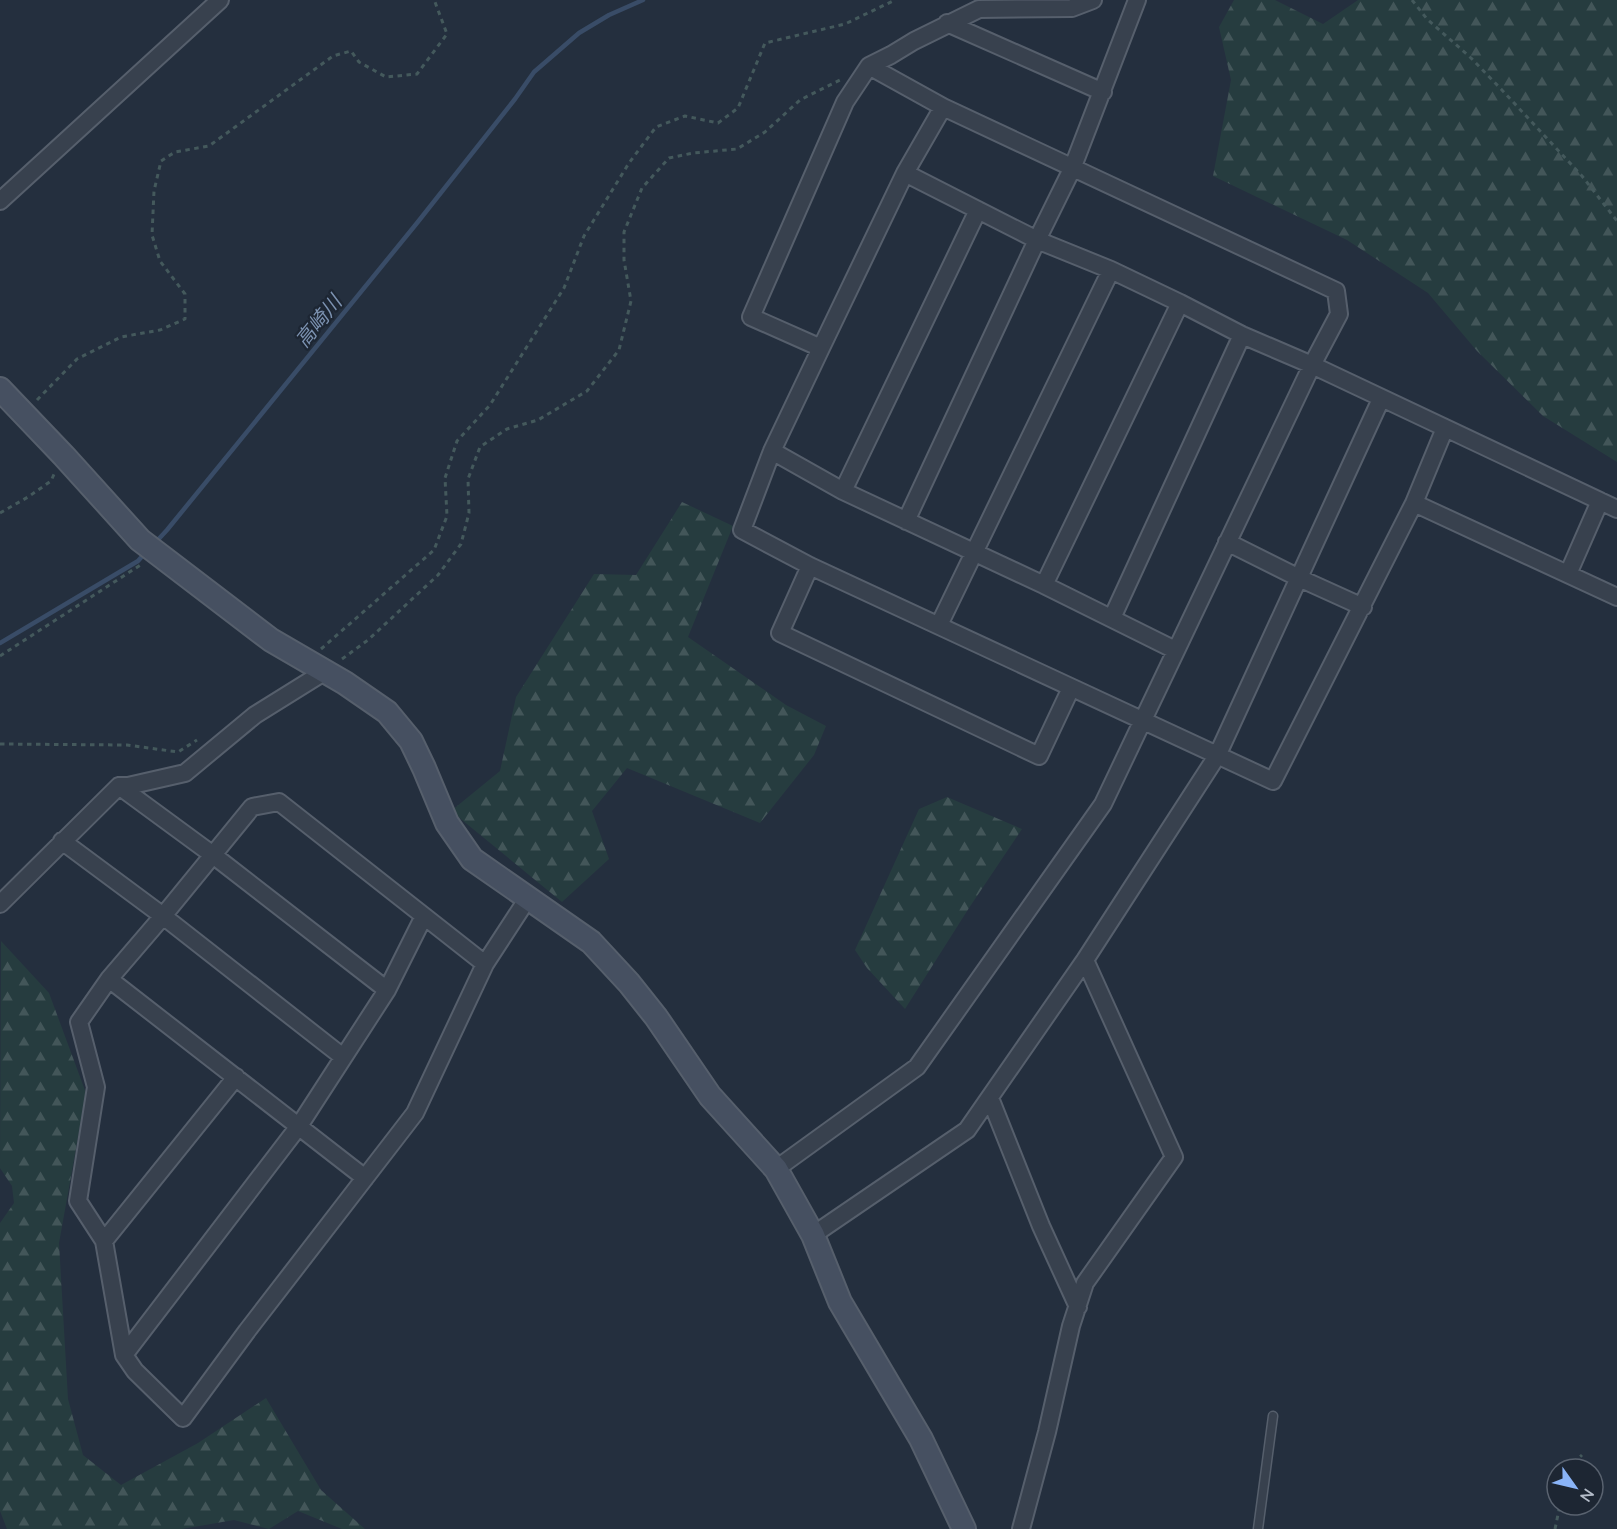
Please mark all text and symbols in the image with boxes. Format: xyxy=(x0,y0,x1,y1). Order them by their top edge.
water label: 高崎川 xyxy=(289,288,348,352)
north arrow xyxy=(1545,1457,1605,1517)
text: N xyxy=(1576,1485,1599,1506)

